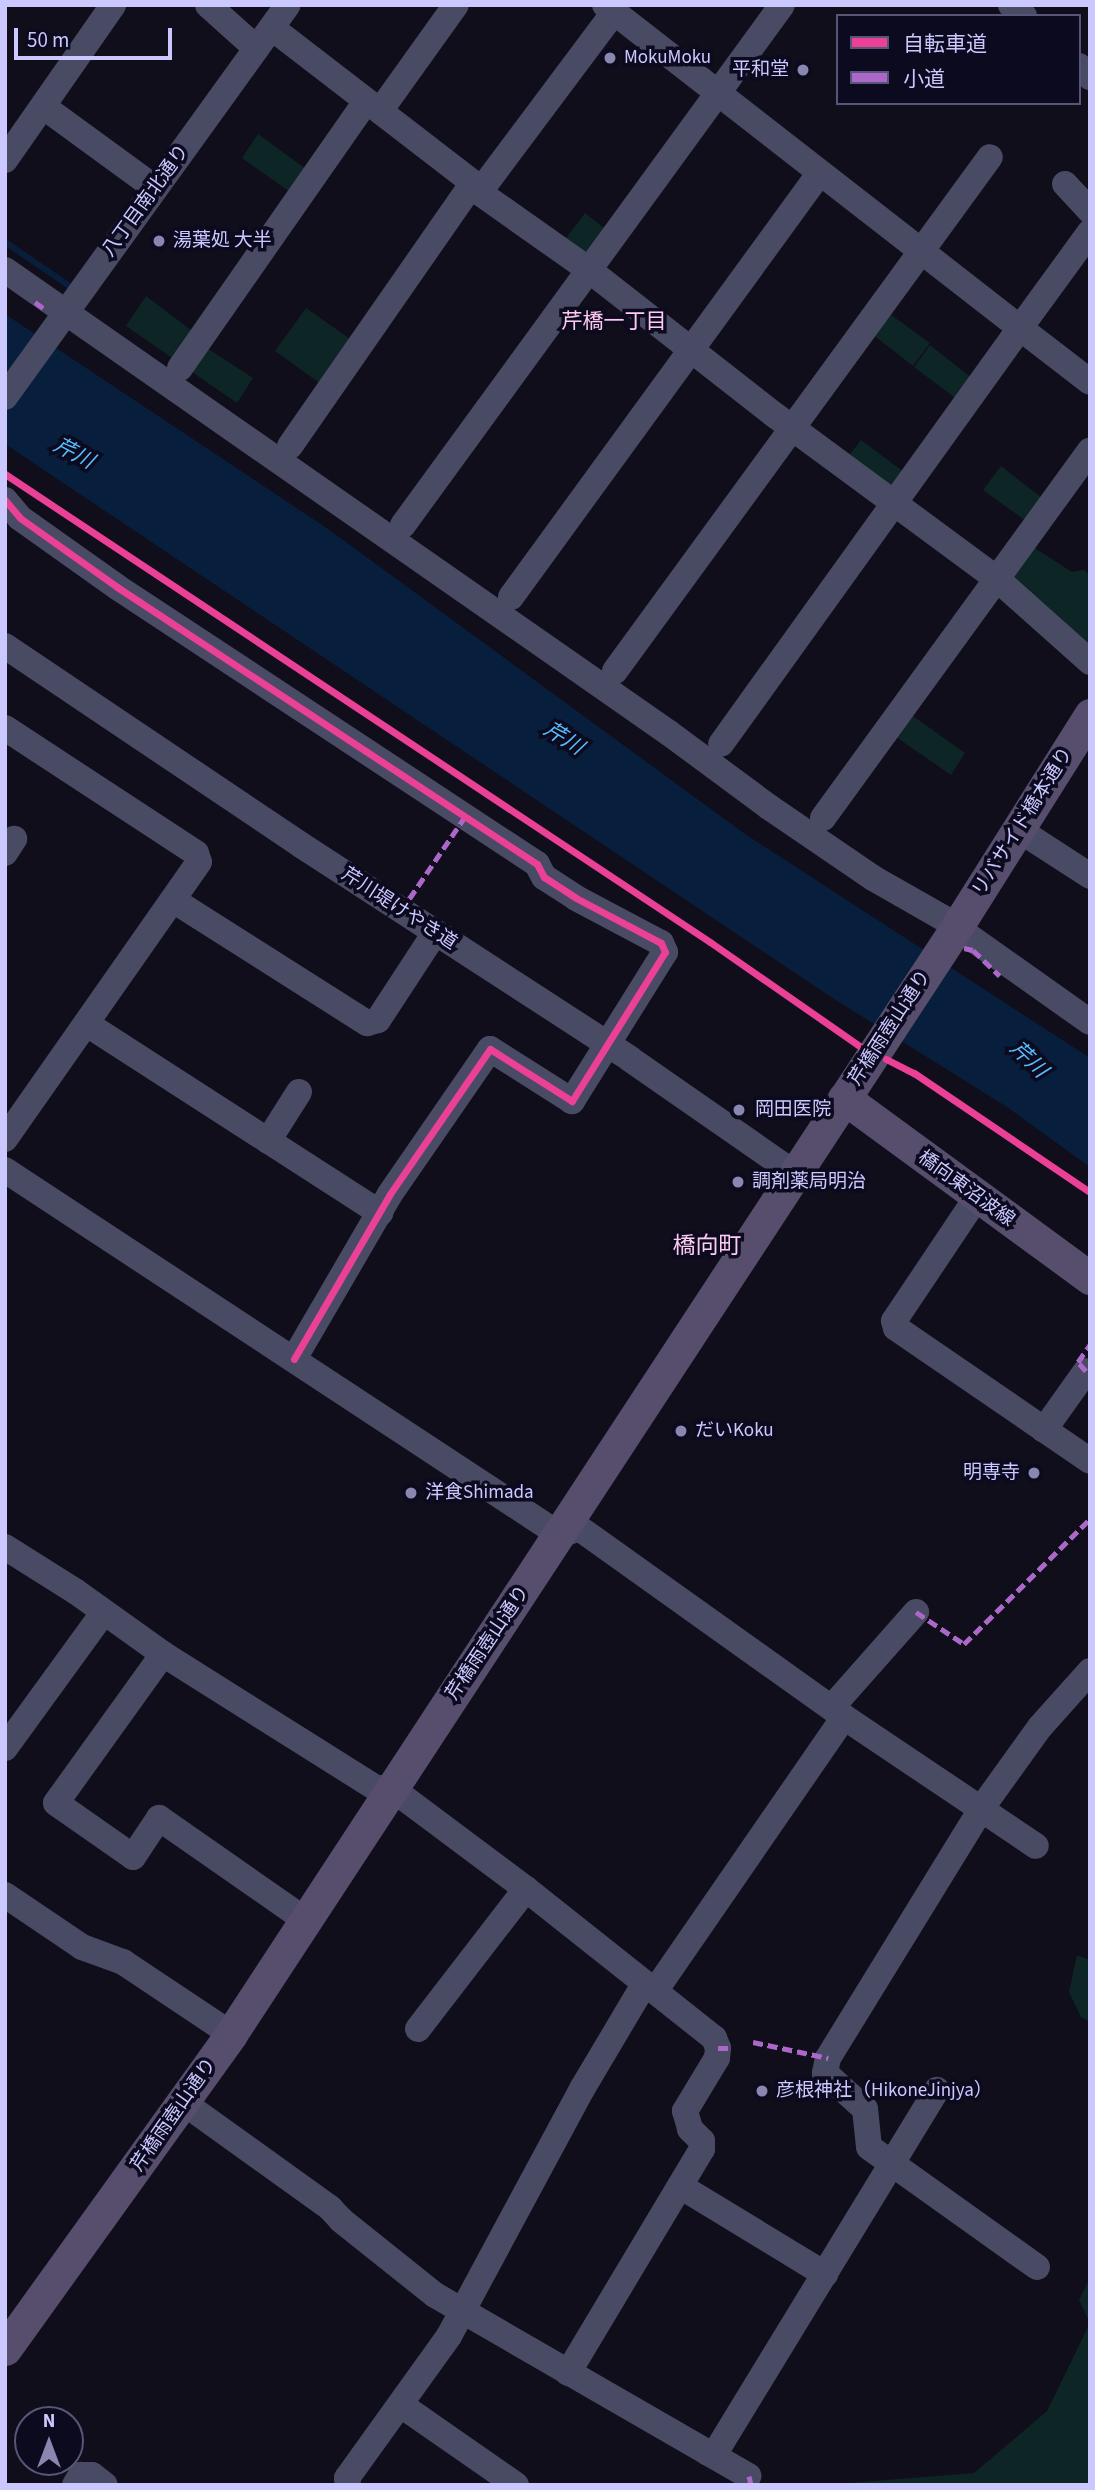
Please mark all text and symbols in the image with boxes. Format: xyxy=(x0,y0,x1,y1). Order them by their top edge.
scale bar xyxy=(18,14,175,58)
legend xyxy=(836,14,1081,105)
text: 50 m xyxy=(27,25,69,55)
text: 自転車道 xyxy=(903,29,987,59)
place label: MokuMoku xyxy=(624,47,711,69)
marker: MokuMoku xyxy=(602,50,618,66)
place label: 平和堂 xyxy=(732,59,789,81)
marker: 平和堂 xyxy=(795,62,811,78)
text: 小道 xyxy=(903,64,945,94)
street label: 八丁目南北通り xyxy=(98,140,194,262)
place label: 湯葉処 大半 xyxy=(173,230,272,252)
marker: 湯葉処 大半 xyxy=(151,233,167,249)
district label: 芹橋一丁目 xyxy=(562,308,666,334)
water label: 芹川 xyxy=(50,432,98,474)
water label: 芹川 xyxy=(540,716,588,760)
street label: リバサイド橋本通り xyxy=(968,743,1078,901)
street label: 芹川堤けやき道 xyxy=(337,863,461,955)
street label: 芹橋雨壺山通り xyxy=(844,966,936,1090)
water label: 芹川 xyxy=(1005,1035,1053,1083)
place label: 岡田医院 xyxy=(755,1099,831,1121)
marker: 岡田医院 xyxy=(729,1100,749,1120)
street label: 橋向東沼波線 xyxy=(913,1146,1019,1232)
place label: 調剤薬局明治 xyxy=(752,1171,866,1193)
marker: 調剤薬局明治 xyxy=(730,1174,746,1190)
district label: 橋向町 xyxy=(673,1232,741,1260)
place label: だいKoku xyxy=(695,1420,774,1442)
marker: だいKoku xyxy=(673,1423,689,1439)
place label: 明専寺 xyxy=(963,1462,1020,1484)
marker: 明専寺 xyxy=(1026,1465,1042,1481)
place label: 洋食Shimada xyxy=(425,1482,534,1504)
marker: 洋食Shimada xyxy=(403,1485,419,1501)
street label: 芹橋雨壺山通り xyxy=(441,1581,535,1705)
street label: 芹橋雨壺山通り xyxy=(127,2054,221,2176)
place label: 彦根神社（HikoneJinjya） xyxy=(776,2080,993,2102)
marker: 彦根神社（HikoneJinjya） xyxy=(754,2083,770,2099)
north arrow xyxy=(14,2406,84,2476)
text: N xyxy=(43,2408,55,2435)

